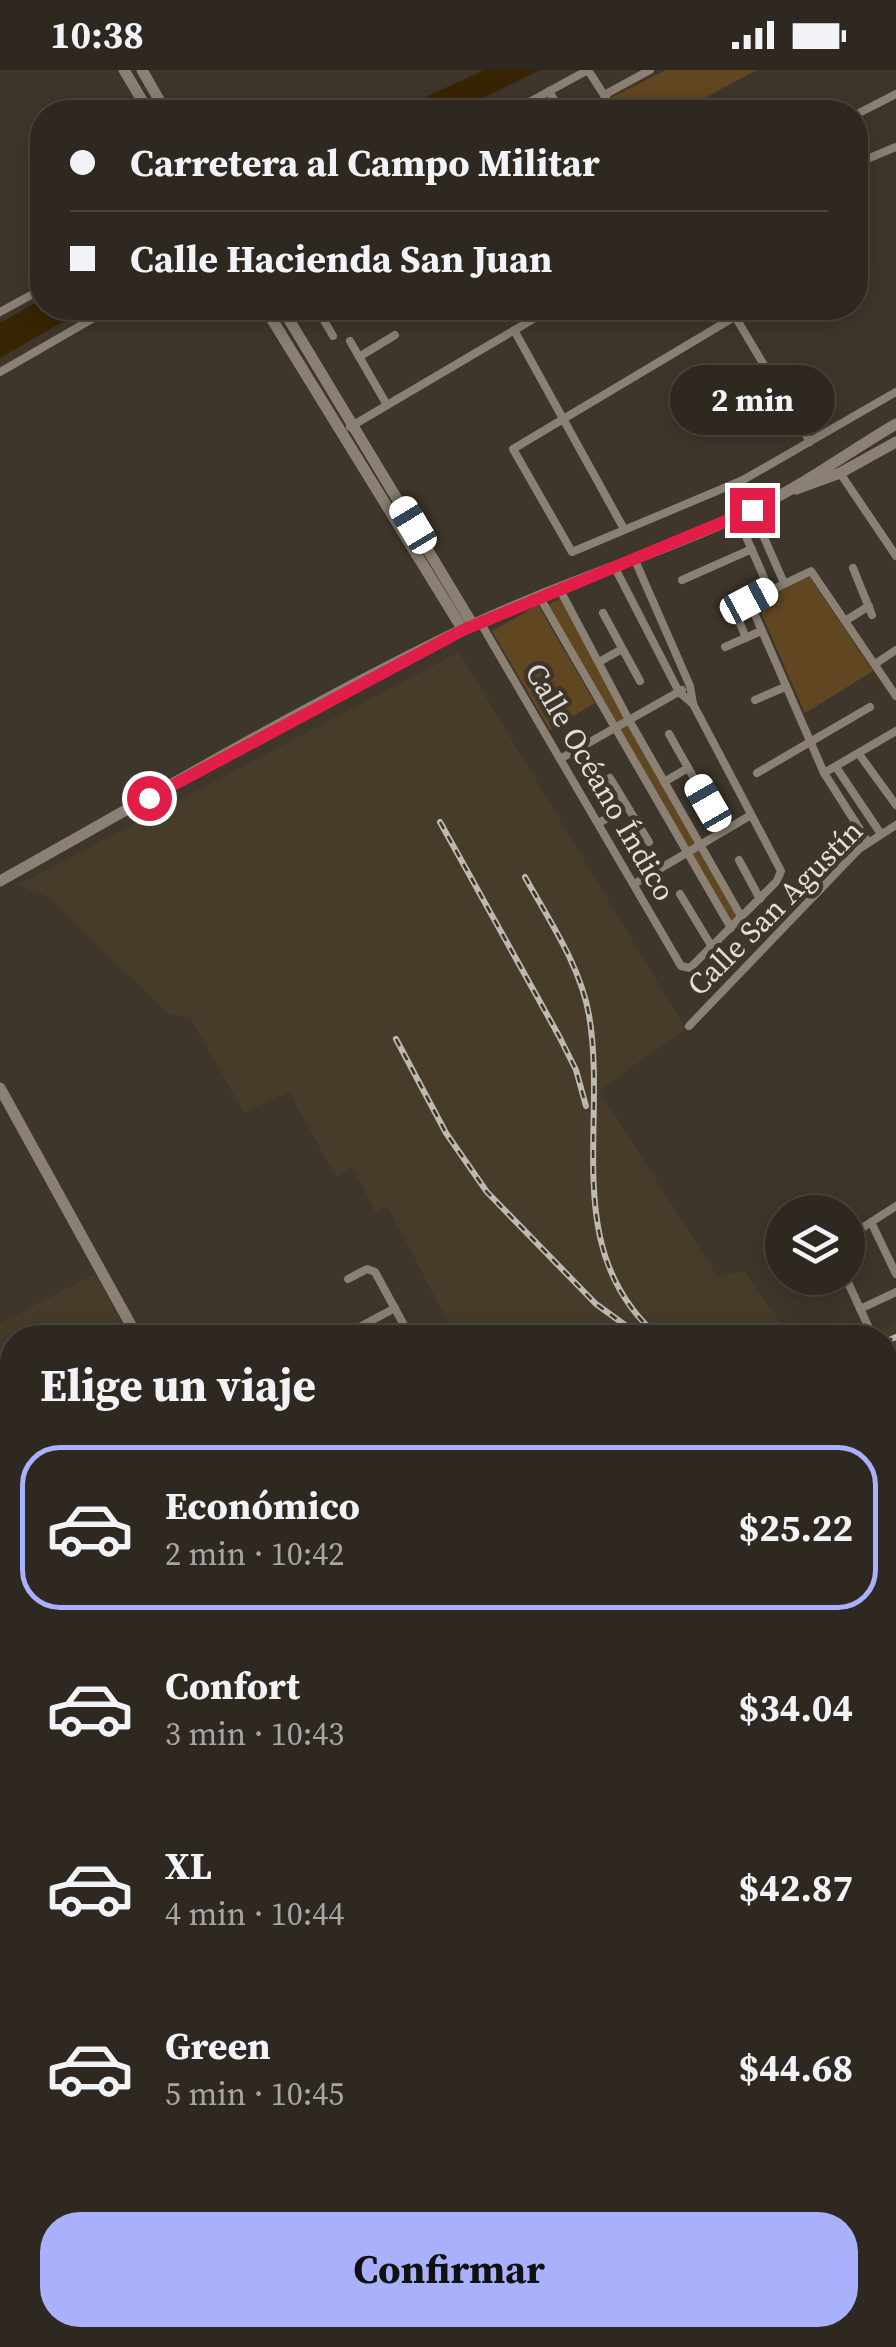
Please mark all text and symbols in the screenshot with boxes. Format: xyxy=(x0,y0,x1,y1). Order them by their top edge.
text: 10:38 xyxy=(50,9,144,61)
text: Carretera al Campo Militar xyxy=(130,137,600,189)
text: Calle Hacienda San Juan xyxy=(130,233,552,285)
callout: 2 min xyxy=(670,365,834,435)
text: 2 min xyxy=(711,378,794,422)
route end xyxy=(730,488,775,533)
car xyxy=(385,492,441,558)
car xyxy=(715,574,783,628)
street label: Calle Océano Índico xyxy=(516,655,685,908)
car xyxy=(680,770,736,836)
route start xyxy=(127,776,172,821)
street label: Calle San Agustín xyxy=(678,811,871,1004)
map controls xyxy=(765,1195,865,1295)
button: layers xyxy=(765,1195,865,1295)
text: Elige un viaje xyxy=(40,1354,316,1416)
text: Económico xyxy=(165,1480,360,1532)
icon: car xyxy=(45,1483,135,1573)
text: $25.22 xyxy=(739,1502,853,1554)
text: 2 min · 10:42 xyxy=(165,1532,344,1576)
text: Confort xyxy=(165,1660,300,1712)
icon: car xyxy=(45,1663,135,1753)
text: $34.04 xyxy=(739,1682,853,1734)
text: 3 min · 10:43 xyxy=(165,1712,344,1756)
text: XL xyxy=(165,1840,212,1892)
icon: car xyxy=(45,1843,135,1933)
text: $42.87 xyxy=(739,1862,853,1914)
text: 4 min · 10:44 xyxy=(165,1892,344,1936)
text: Green xyxy=(165,2020,271,2072)
icon: car xyxy=(45,2023,135,2113)
text: $44.68 xyxy=(739,2042,853,2094)
text: 5 min · 10:45 xyxy=(165,2072,344,2116)
button: Confirmar xyxy=(40,2212,858,2327)

